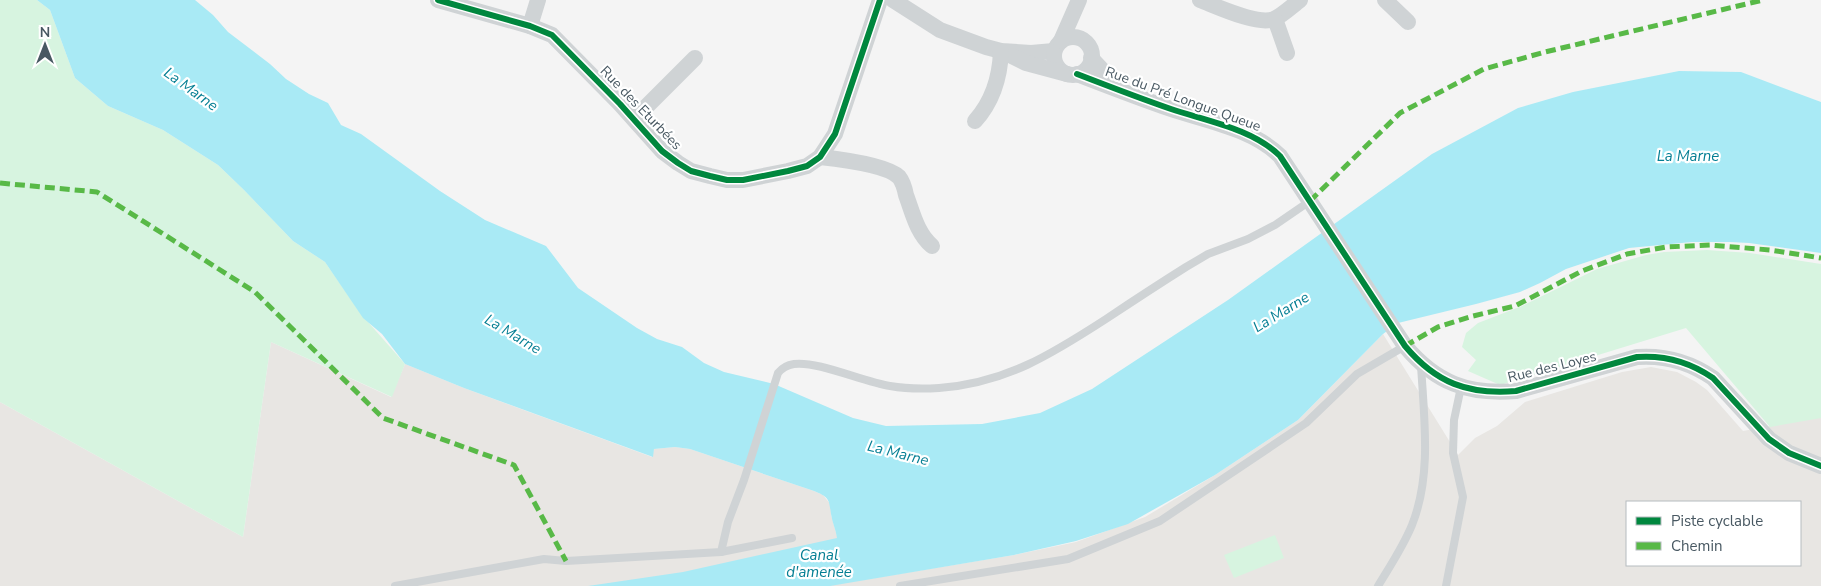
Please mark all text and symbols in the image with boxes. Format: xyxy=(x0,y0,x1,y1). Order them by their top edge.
north arrow xyxy=(20,20,70,70)
text: N xyxy=(40,23,50,42)
street label: Rue des Eturbées xyxy=(596,62,686,154)
street label: Rue du Pré Longue Queue xyxy=(1103,62,1263,136)
water label: La Marne xyxy=(160,63,222,115)
water label: La Marne xyxy=(1657,146,1719,166)
water label: La Marne xyxy=(1249,287,1313,337)
water label: La Marne xyxy=(481,309,545,359)
street label: Rue des Loyes xyxy=(1506,347,1599,387)
water label: La Marne xyxy=(865,436,931,470)
legend xyxy=(1626,501,1801,566)
text: Piste cyclable xyxy=(1671,511,1763,531)
text: Chemin xyxy=(1671,536,1722,556)
water label: Canal d'amenée xyxy=(786,545,852,582)

